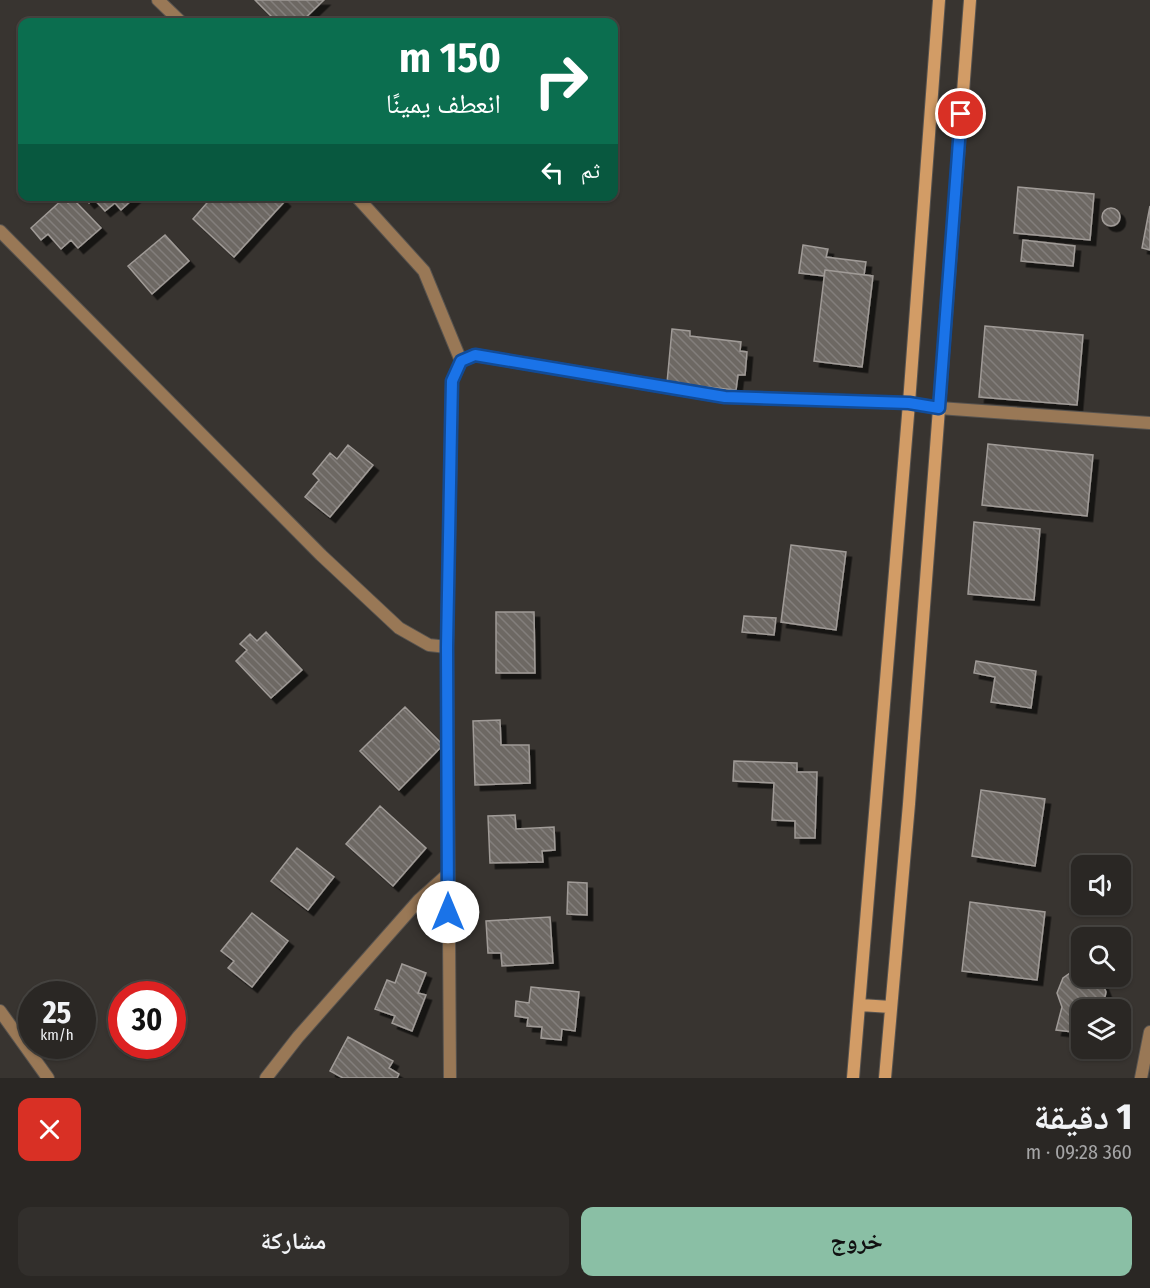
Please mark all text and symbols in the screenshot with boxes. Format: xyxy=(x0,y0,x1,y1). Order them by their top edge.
text: 150 m xyxy=(399,33,501,83)
icon: right xyxy=(522,42,600,120)
text: انعطف يمينًا xyxy=(386,88,501,120)
pin xyxy=(935,88,986,139)
icon: arrive xyxy=(944,97,977,130)
icon: left xyxy=(536,156,569,189)
text: ثم xyxy=(581,157,600,184)
map controls xyxy=(1071,855,1131,1059)
button: sound xyxy=(1071,855,1131,915)
position arrow xyxy=(416,880,480,944)
button: search xyxy=(1071,927,1131,987)
speed limit sign: 30 xyxy=(108,981,186,1059)
text: 25 xyxy=(43,995,71,1031)
button: layers xyxy=(1071,999,1131,1059)
text: km/h xyxy=(40,1026,74,1044)
text: 1 دقيقة xyxy=(1034,1095,1132,1139)
button: close xyxy=(18,1098,81,1161)
text: 360 m · 09:28 xyxy=(1026,1140,1132,1164)
button: مشاركة xyxy=(18,1207,569,1276)
button: خروج xyxy=(581,1207,1132,1276)

